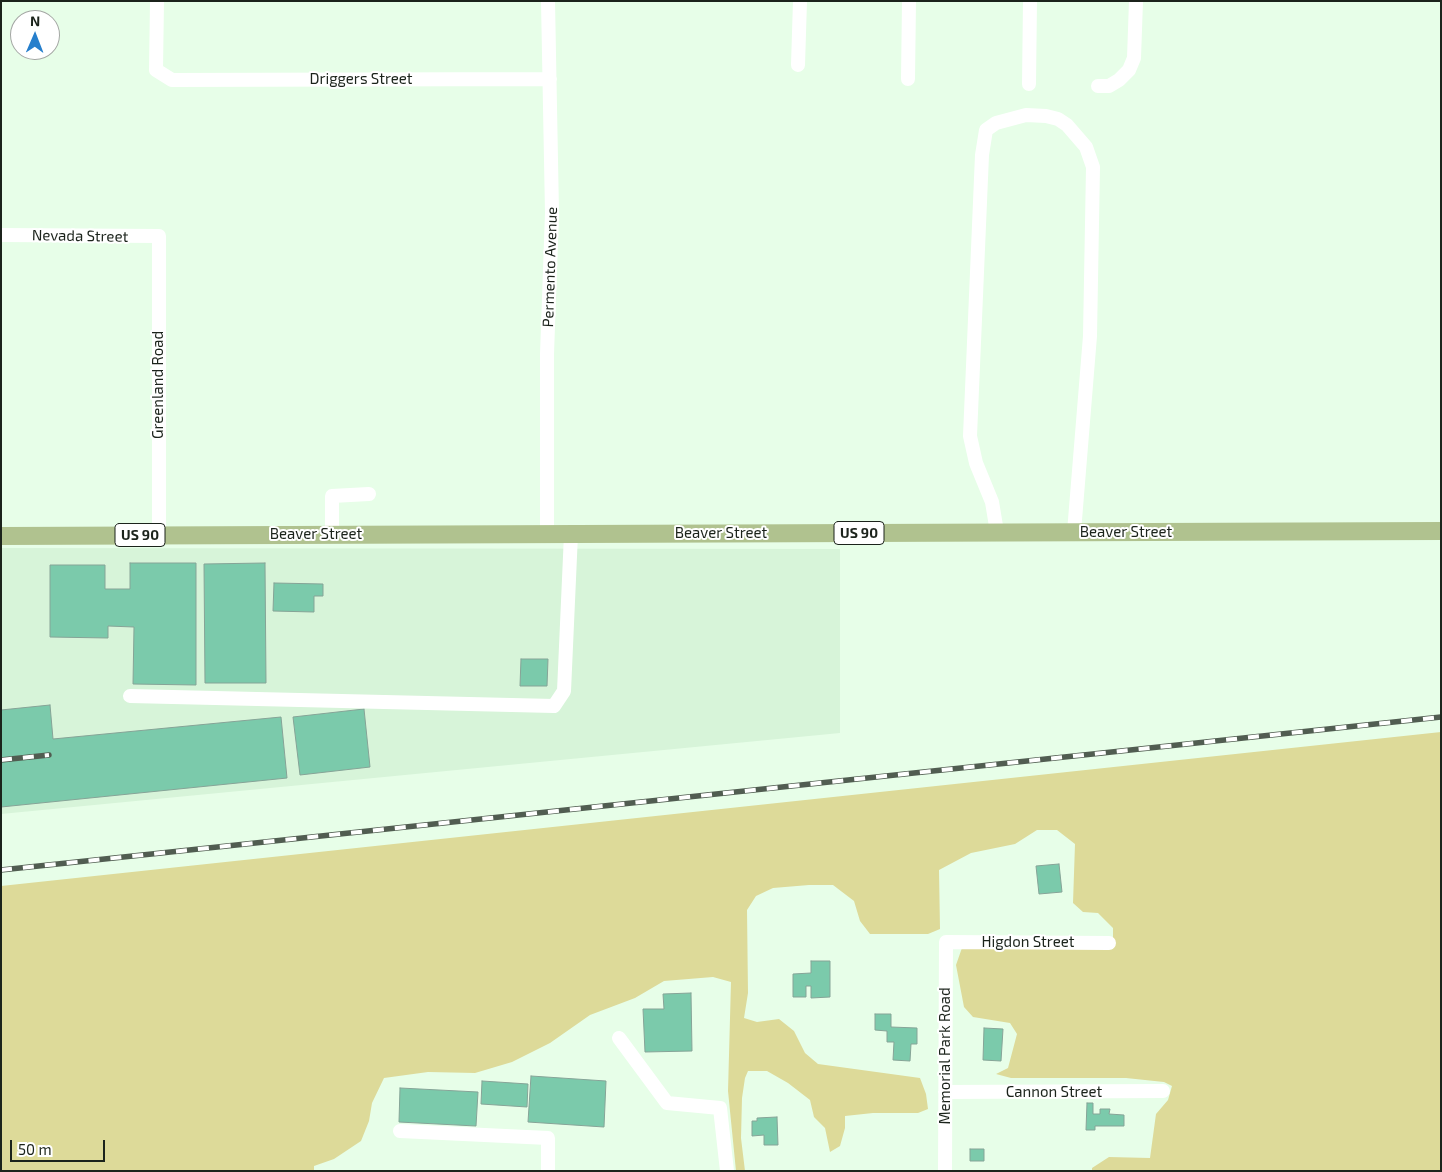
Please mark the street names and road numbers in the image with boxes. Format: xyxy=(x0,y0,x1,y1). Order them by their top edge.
street label: Driggers Street xyxy=(309,70,413,88)
street label: Permento Avenue xyxy=(539,206,561,328)
street label: Nevada Street xyxy=(32,226,128,246)
street label: Greenland Road xyxy=(149,331,167,439)
road number: US 90 xyxy=(834,522,884,544)
street label: Beaver Street xyxy=(1080,523,1172,541)
road number: US 90 xyxy=(115,524,165,546)
street label: Beaver Street xyxy=(675,524,767,542)
street label: Beaver Street xyxy=(270,525,362,543)
street label: Higdon Street xyxy=(982,933,1074,951)
street label: Memorial Park Road xyxy=(936,987,954,1125)
street label: Cannon Street xyxy=(1006,1083,1102,1101)

